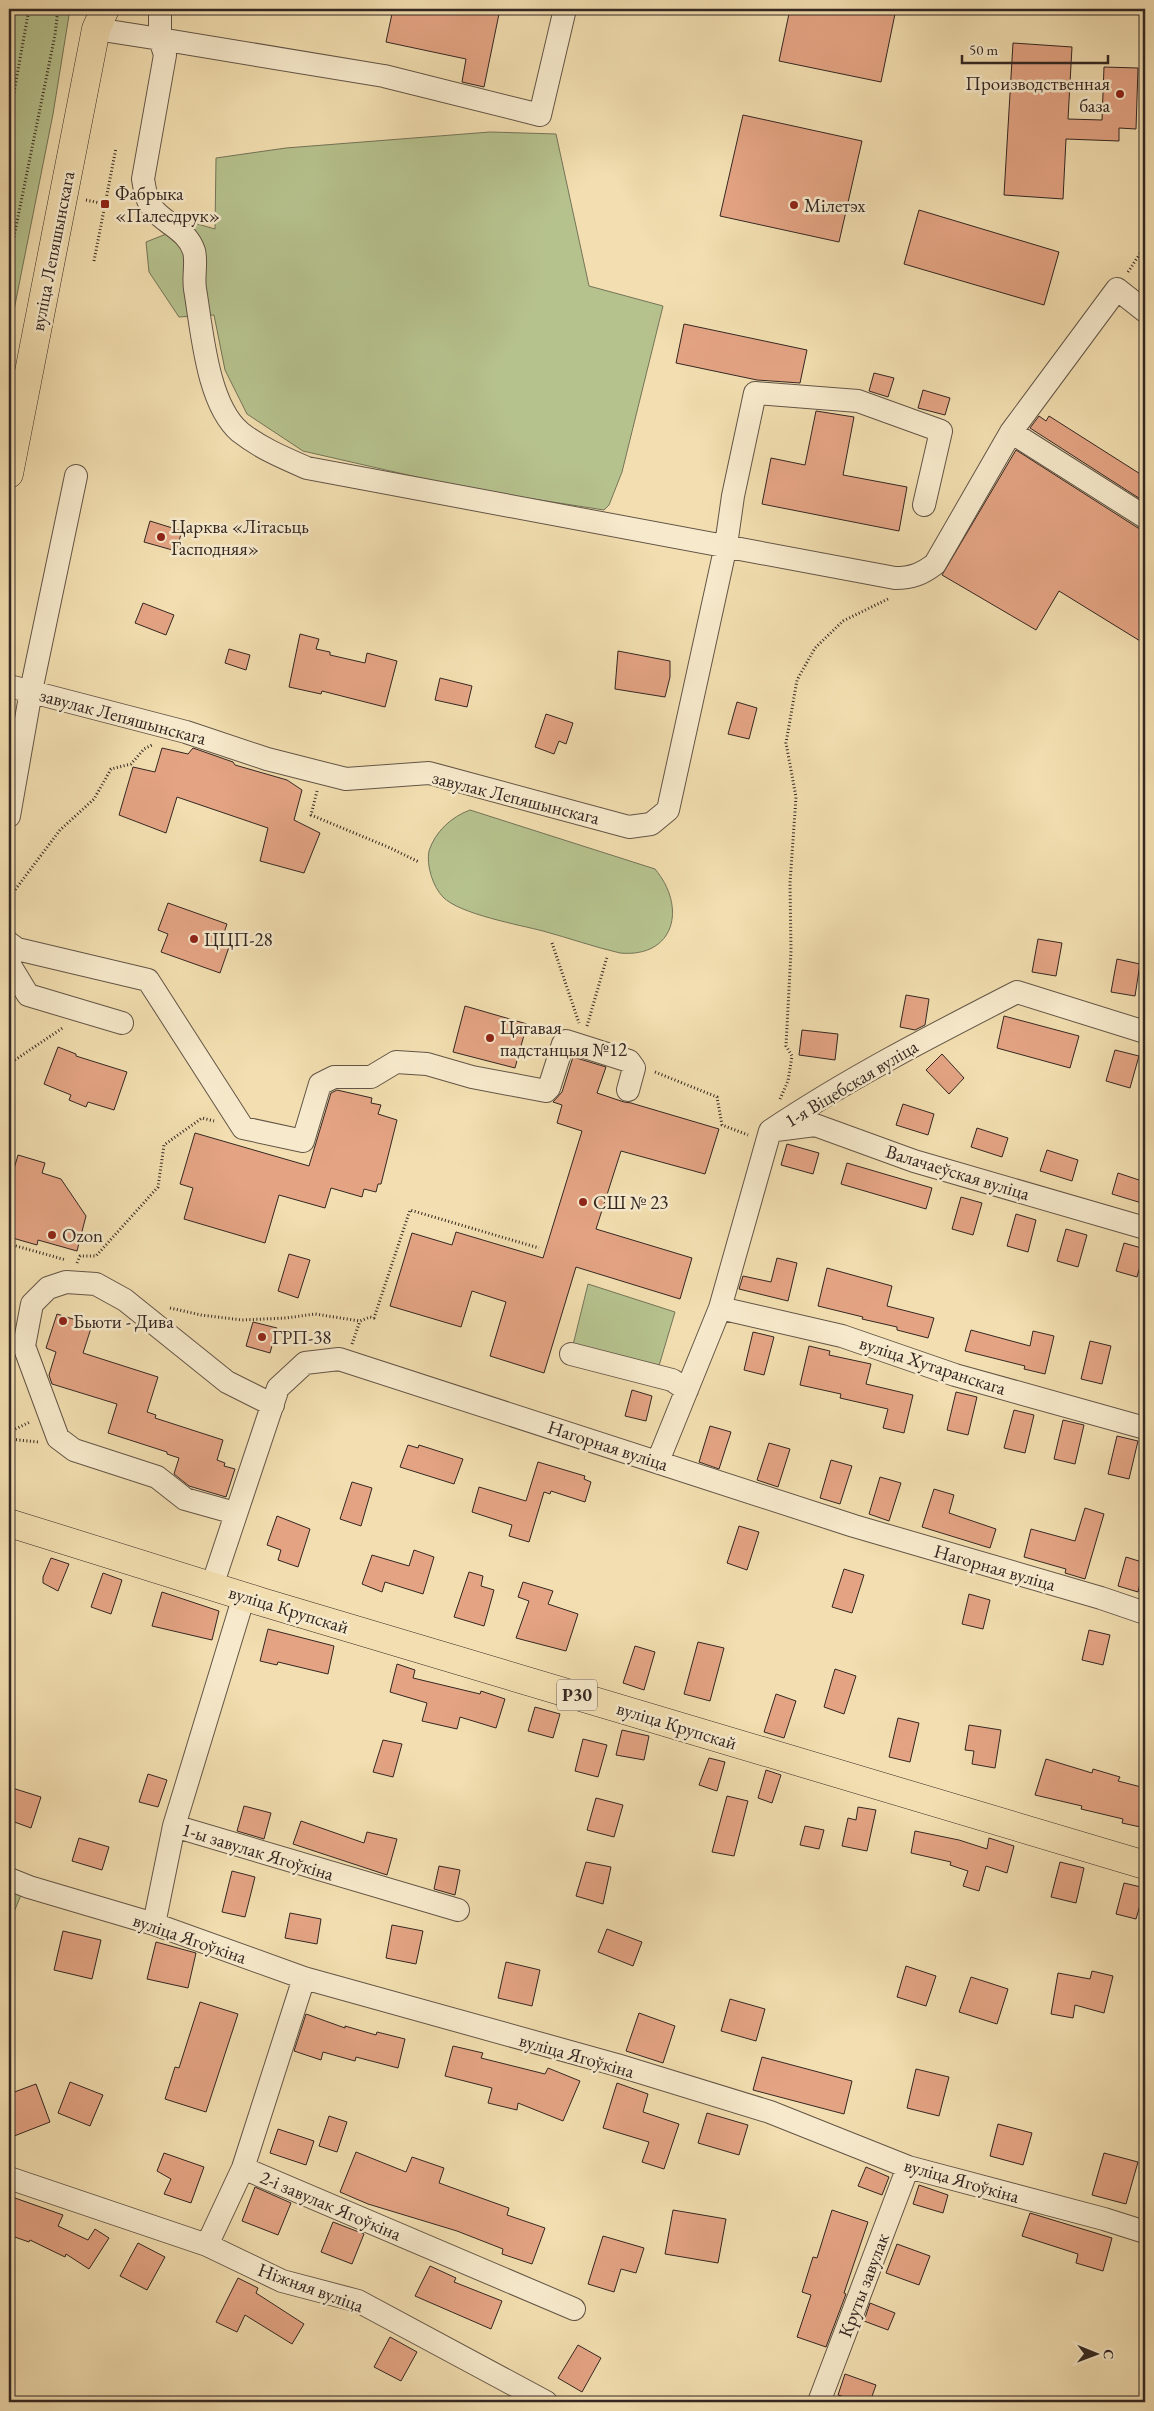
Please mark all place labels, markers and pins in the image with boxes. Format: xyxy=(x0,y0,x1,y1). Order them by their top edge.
place label: Производственная база xyxy=(965,71,1111,118)
marker: Производственная база xyxy=(1114,88,1126,100)
place label: Фабрыка «Палесдрук» xyxy=(115,181,220,228)
place label: Мілетэх xyxy=(804,193,866,218)
marker: Фабрыка «Палесдрук» xyxy=(99,198,111,210)
marker: Мілетэх xyxy=(788,199,800,211)
place label: Царква «Літасьць Гасподняя» xyxy=(171,514,309,561)
marker: Царква «Літасьць Гасподняя» xyxy=(155,531,167,543)
place label: ЦЦП-28 xyxy=(204,927,273,952)
marker: ЦЦП-28 xyxy=(188,933,200,945)
place label: Цягавая падстанцыя №12 xyxy=(500,1015,627,1062)
marker: Цягавая падстанцыя №12 xyxy=(484,1032,496,1044)
place label: СШ № 23 xyxy=(593,1190,668,1215)
marker: СШ № 23 xyxy=(577,1196,589,1208)
place label: Ozon xyxy=(62,1223,103,1248)
marker: Ozon xyxy=(46,1229,58,1241)
place label: Бьюти - Дива xyxy=(73,1309,174,1334)
marker: Бьюти - Дива xyxy=(57,1315,69,1327)
place label: ГРП-38 xyxy=(272,1325,332,1350)
marker: ГРП-38 xyxy=(256,1331,268,1343)

